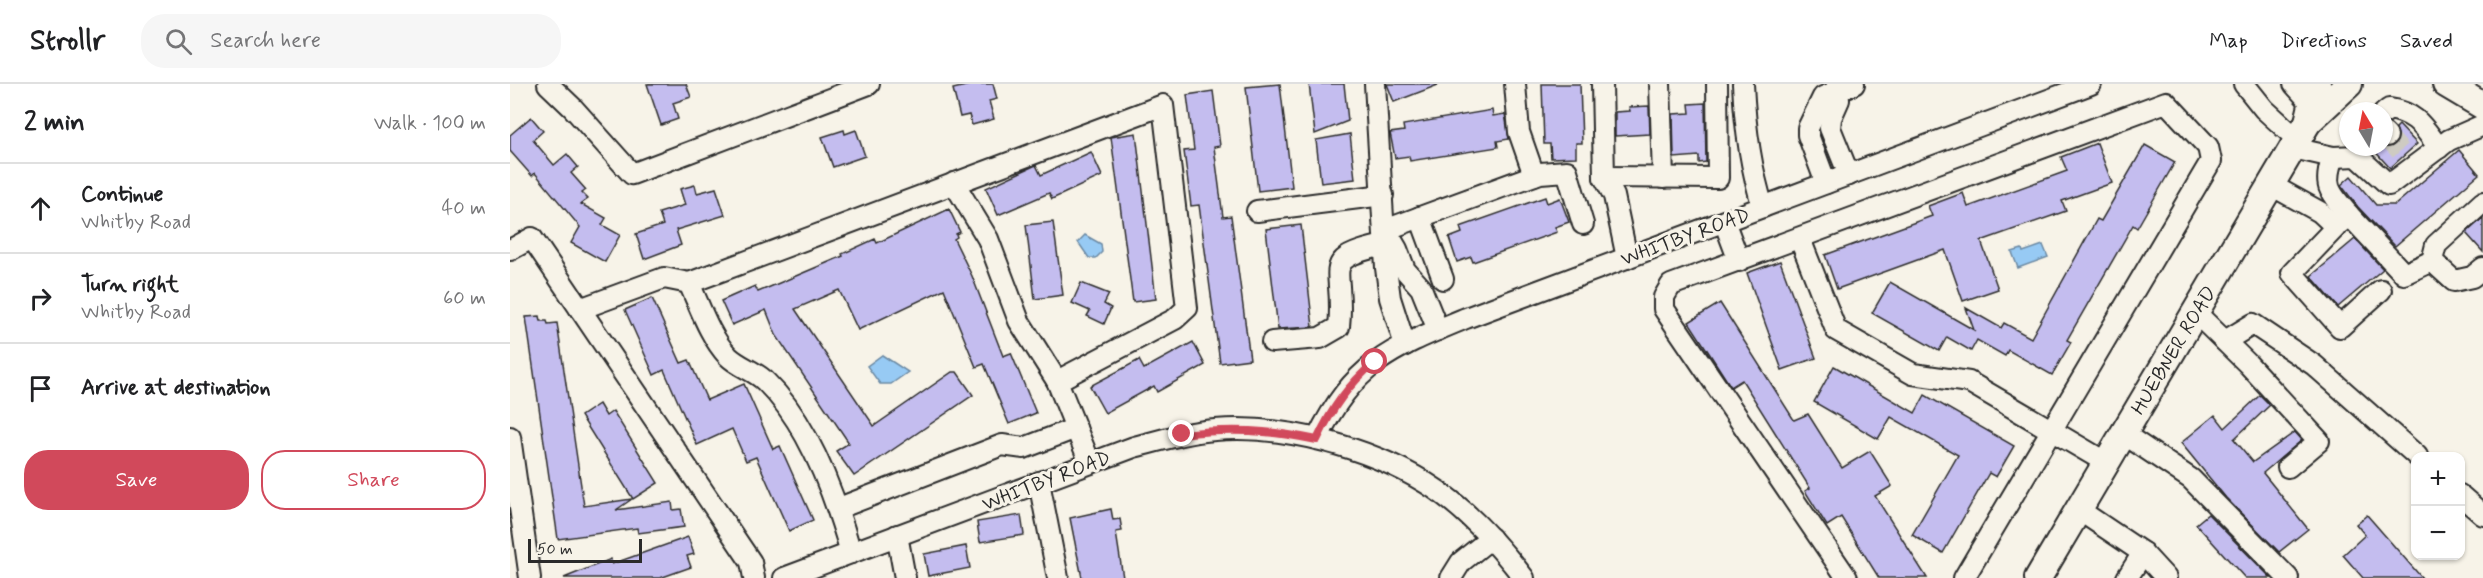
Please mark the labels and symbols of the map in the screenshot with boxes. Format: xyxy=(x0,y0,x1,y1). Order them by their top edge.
north arrow xyxy=(2339,102,2393,156)
street label: WHITBY ROAD xyxy=(1617,202,1754,273)
street label: HUEBNER ROAD xyxy=(2125,281,2223,420)
route start xyxy=(1361,348,1387,374)
route end xyxy=(1168,420,1194,446)
street label: WHITBY ROAD xyxy=(979,445,1115,518)
scale bar xyxy=(528,536,642,564)

